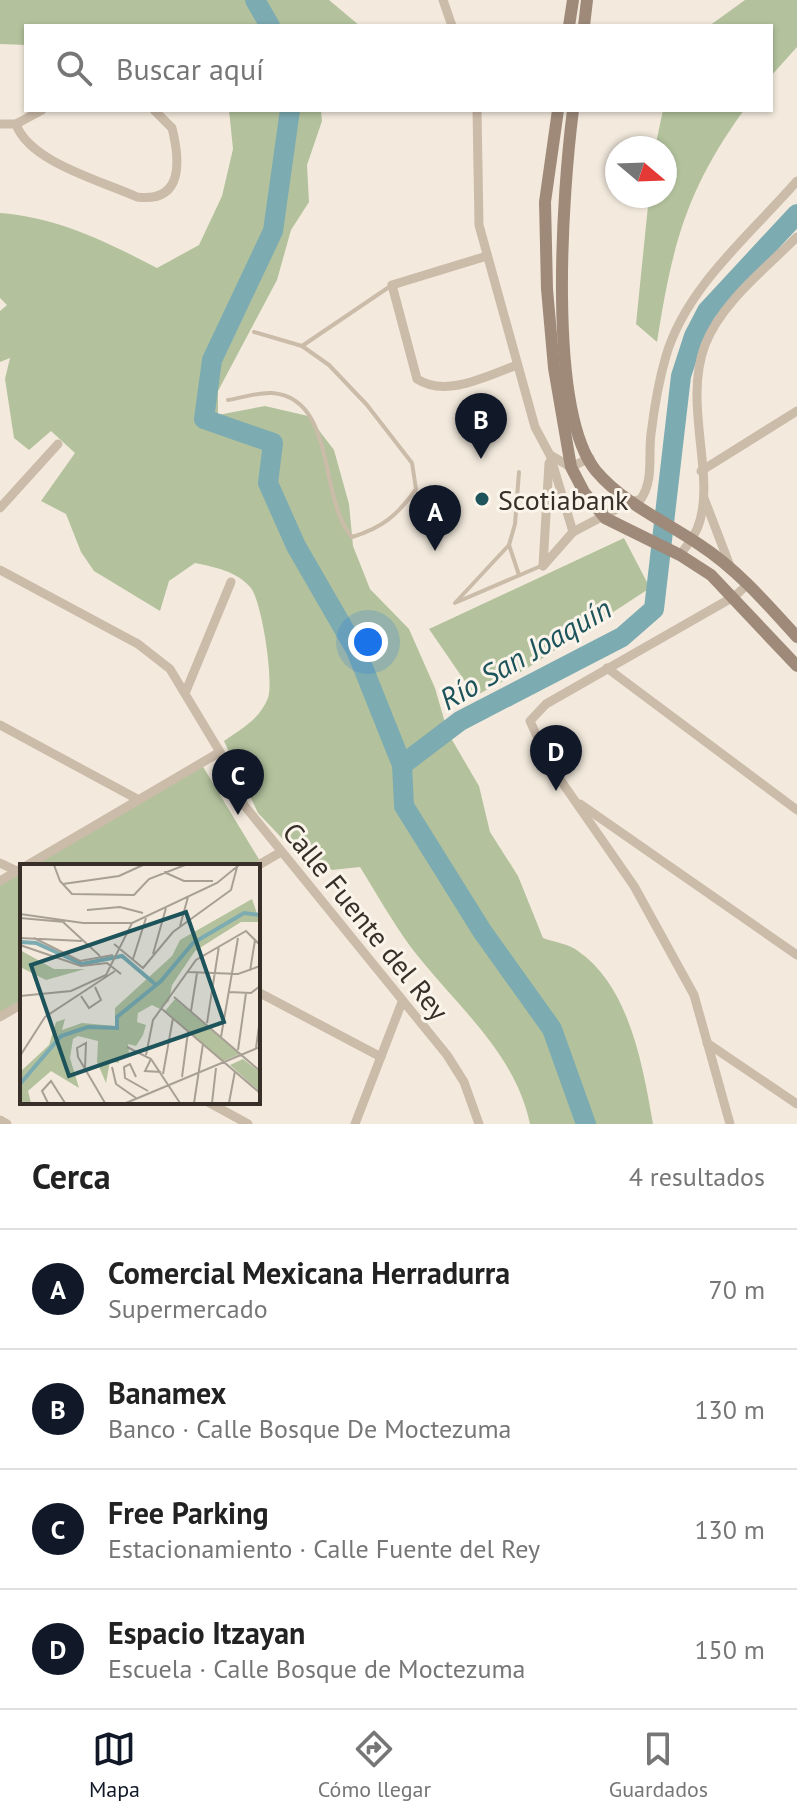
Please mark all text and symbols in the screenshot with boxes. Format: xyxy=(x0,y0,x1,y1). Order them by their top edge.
search box xyxy=(24,24,773,112)
icon: search xyxy=(52,46,96,90)
text: Buscar aquí xyxy=(116,49,264,88)
north arrow xyxy=(605,136,677,208)
pin: B xyxy=(455,393,507,459)
place label: Scotiabank xyxy=(498,481,629,518)
pin: A xyxy=(409,485,461,551)
marker: Scotiabank xyxy=(473,490,491,508)
water label: Río San Joaquín xyxy=(432,588,618,718)
your location xyxy=(348,622,388,662)
pin: D xyxy=(530,725,582,791)
pin: C xyxy=(212,749,264,815)
street label: Calle Fuente del Rey xyxy=(275,814,457,1028)
inset map xyxy=(20,864,260,1104)
text: Cerca xyxy=(32,1154,111,1198)
text: 4 resultados xyxy=(629,1160,765,1193)
text: Comercial Mexicana Herradurra xyxy=(108,1253,510,1292)
text: A xyxy=(50,1273,66,1306)
text: 70 m xyxy=(709,1273,765,1306)
text: Supermercado xyxy=(108,1292,268,1325)
text: Banamex xyxy=(108,1373,226,1412)
text: B xyxy=(50,1393,66,1426)
text: 130 m xyxy=(694,1393,765,1426)
text: Banco · Calle Bosque De Moctezuma xyxy=(108,1412,512,1445)
text: Free Parking xyxy=(108,1493,269,1532)
text: C xyxy=(51,1513,65,1546)
text: 130 m xyxy=(694,1513,765,1546)
text: Estacionamiento · Calle Fuente del Rey xyxy=(108,1532,540,1565)
text: Espacio Itzayan xyxy=(108,1613,305,1652)
text: D xyxy=(50,1633,66,1666)
text: 150 m xyxy=(694,1633,765,1666)
text: Escuela · Calle Bosque de Moctezuma xyxy=(108,1652,525,1685)
tab: Mapa xyxy=(89,1727,140,1803)
tab: Cómo llegar xyxy=(318,1727,431,1803)
tab: Guardados xyxy=(609,1727,708,1803)

